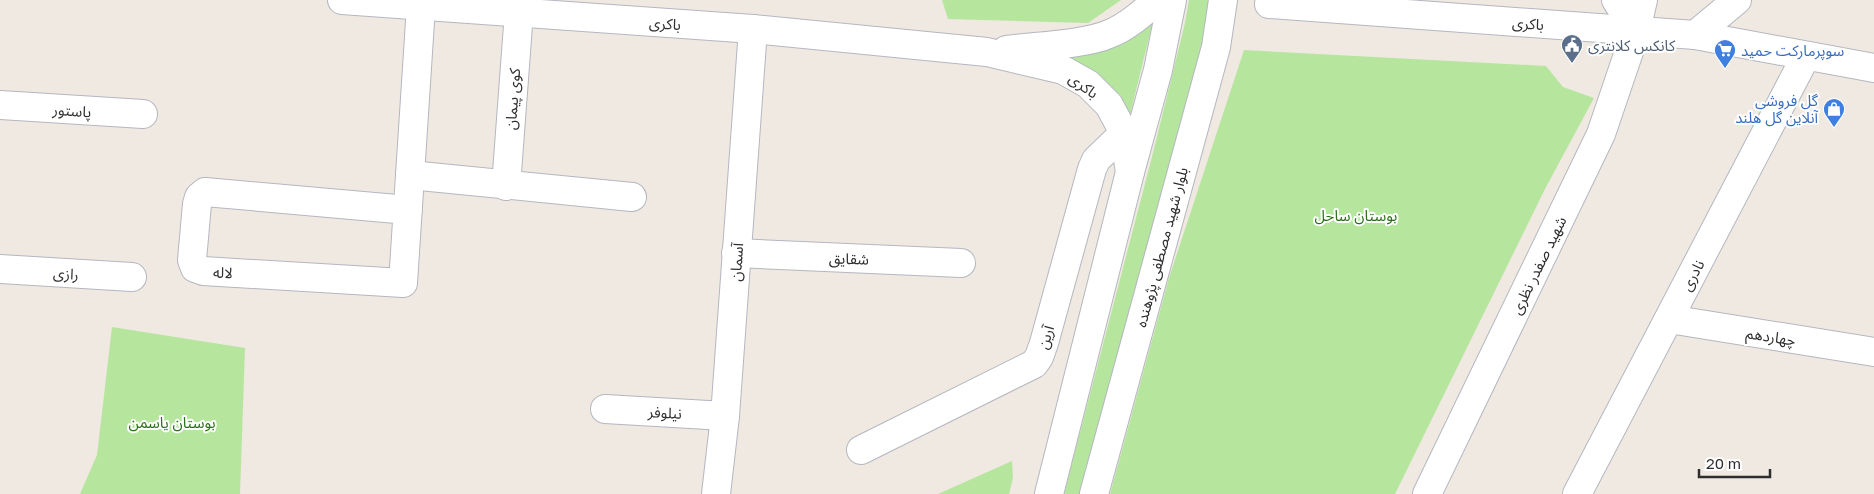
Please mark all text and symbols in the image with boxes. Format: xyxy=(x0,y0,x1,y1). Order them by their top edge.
street label: باکری xyxy=(648,13,682,34)
street label: باکری xyxy=(1511,13,1545,34)
public building icon: کانکس کلانتری xyxy=(1560,33,1584,64)
place label: کانکس کلانتری xyxy=(1588,36,1676,55)
supermarket icon: سوپرمارکت حمید xyxy=(1713,38,1737,69)
place label: سوپرمارکت حمید xyxy=(1741,41,1844,61)
street label: کوی پیمان xyxy=(501,67,525,131)
street label: باکری xyxy=(1065,68,1102,102)
place label: گل فروشی آنلاین گل هلند xyxy=(1735,91,1819,127)
shop icon: گل فروشی آنلاین گل هلند xyxy=(1822,97,1846,128)
street label: پاستور xyxy=(51,100,92,122)
street label: بلوار شهید مصطفی پژوهنده xyxy=(1131,165,1193,330)
park label: بوستان ساحل xyxy=(1315,206,1397,225)
street label: شهید صفدر نظری xyxy=(1506,213,1571,317)
street label: آسمان xyxy=(726,242,747,282)
street label: شقایق xyxy=(829,248,870,270)
street label: نادری xyxy=(1676,256,1708,294)
street label: لاله xyxy=(213,262,233,282)
street label: رازی xyxy=(53,263,79,284)
street label: آرین xyxy=(1033,322,1058,351)
street label: چهاردهم xyxy=(1744,323,1797,352)
street label: نیلوفر xyxy=(647,402,682,423)
park label: بوستان یاسمن xyxy=(128,413,216,432)
scale bar xyxy=(1699,446,1770,478)
text: 20 m xyxy=(1706,454,1741,472)

